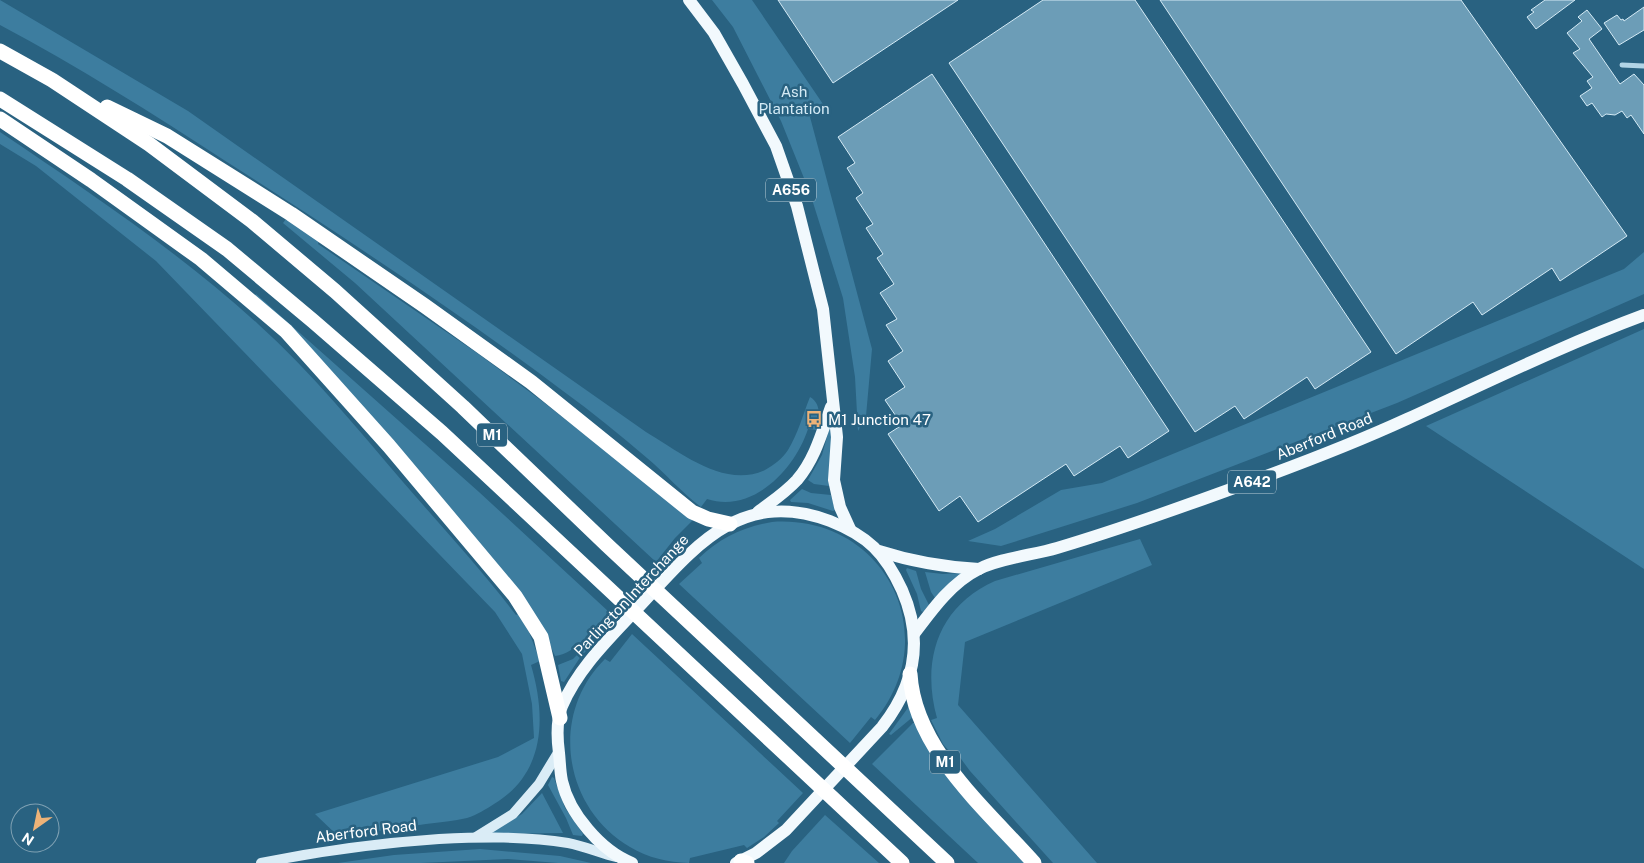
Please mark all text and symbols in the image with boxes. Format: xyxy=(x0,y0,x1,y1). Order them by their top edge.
park label: Ash Plantation xyxy=(758,83,830,117)
road number: A656 xyxy=(766,178,816,202)
bus stop icon: M1 Junction 47 xyxy=(804,409,824,429)
street label: Aberford Road xyxy=(1273,409,1375,463)
place label: M1 Junction 47 xyxy=(828,411,931,428)
road number: M1 xyxy=(477,424,507,446)
road number: A642 xyxy=(1228,471,1276,494)
street label: Parlington Interchange xyxy=(570,531,692,659)
road number: M1 xyxy=(930,750,960,774)
north arrow xyxy=(10,803,60,853)
street label: Aberford Road xyxy=(314,816,418,846)
text: N xyxy=(19,829,37,849)

